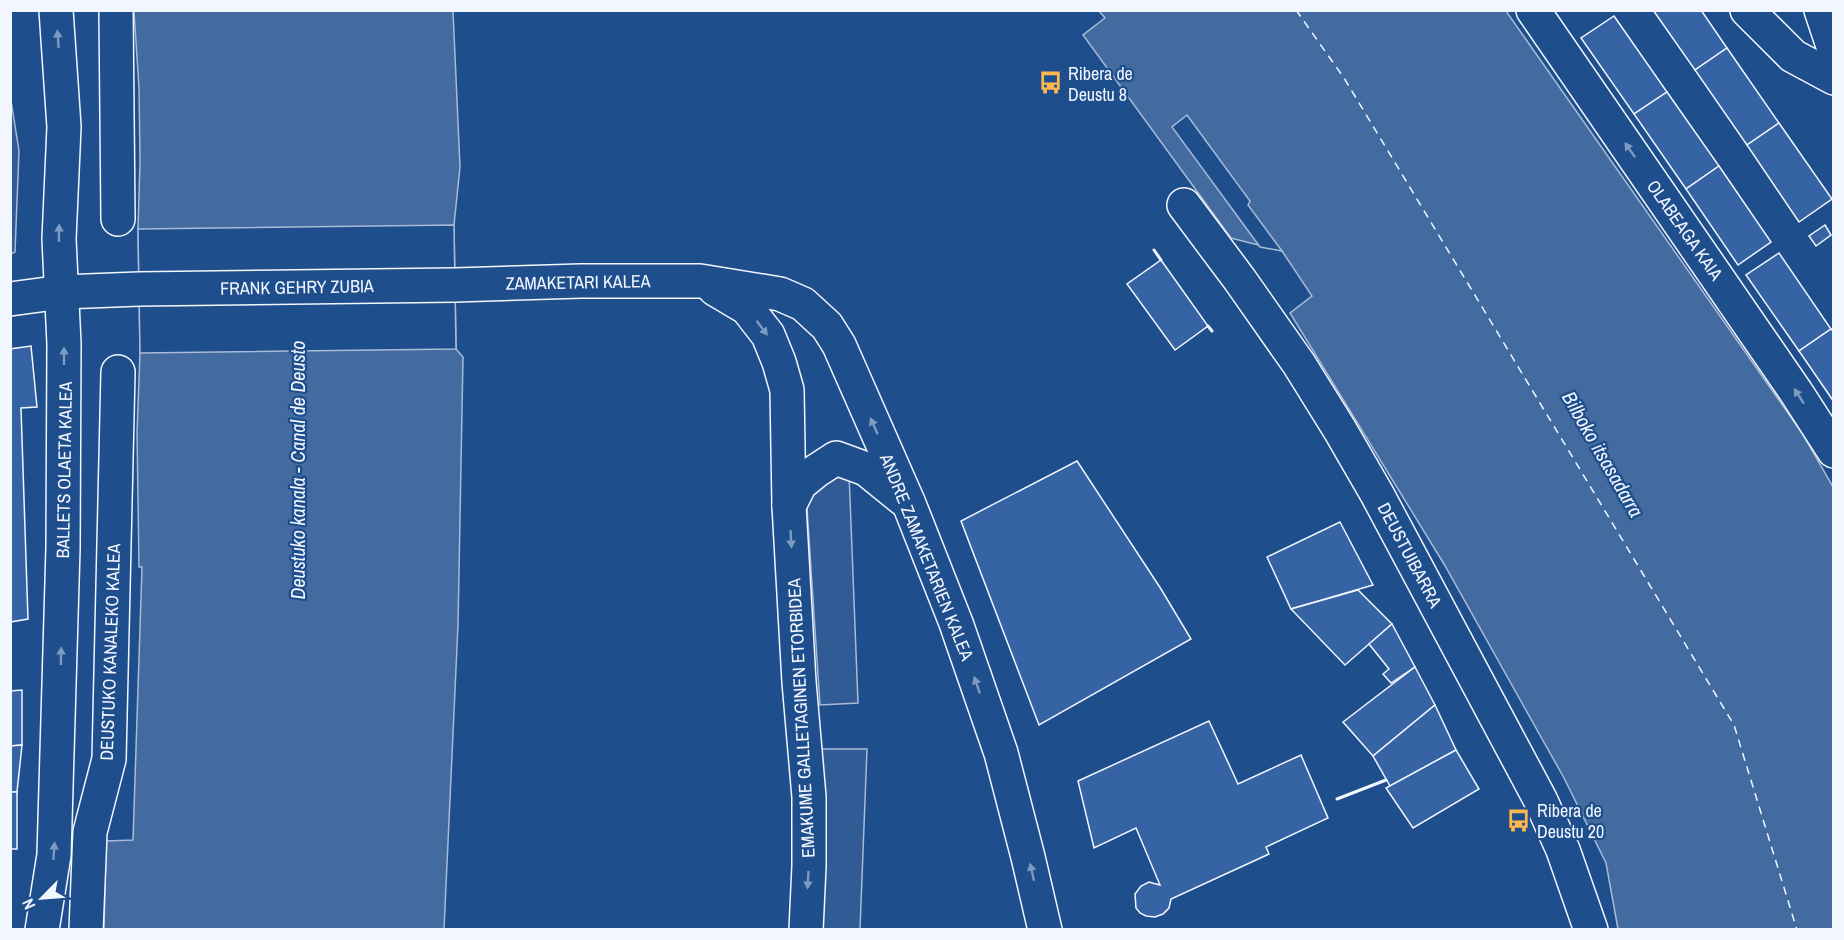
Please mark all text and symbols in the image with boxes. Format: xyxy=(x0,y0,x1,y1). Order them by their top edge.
one-way arrow xyxy=(53,29,62,48)
place label: Ribera de Deustu 8 xyxy=(1068,61,1133,107)
bus stop icon: Ribera de Deustu 8 xyxy=(1037,70,1063,96)
one-way arrow xyxy=(1624,143,1636,159)
street label: OLABEAGA KAIA xyxy=(1641,175,1729,285)
one-way arrow xyxy=(54,224,64,243)
street label: ZAMAKETARI KALEA xyxy=(505,268,651,296)
street label: FRANK GEHRY ZUBIA xyxy=(220,273,374,301)
one-way arrow xyxy=(756,321,768,336)
water label: Deustuko kanala - Canal de Deusto xyxy=(284,341,311,599)
one-way arrow xyxy=(60,347,69,366)
street label: BALLETS OLAETA KALEA xyxy=(50,381,78,559)
water label: Bilboko itsasadarra xyxy=(1556,386,1650,522)
one-way arrow xyxy=(1793,388,1804,404)
one-way arrow xyxy=(870,418,879,435)
street label: ANDRE ZAMAKETARIEN KALEA xyxy=(874,449,980,664)
street label: DEUSTUIBARRA xyxy=(1372,498,1448,612)
one-way arrow xyxy=(787,530,796,549)
street label: DEUSTUKO KANALEKO KALEA xyxy=(94,543,126,761)
street label: EMAKUME GALLETAGINEN ETORBIDEA xyxy=(781,577,821,858)
one-way arrow xyxy=(56,647,66,666)
one-way arrow xyxy=(972,676,982,694)
place label: Ribera de Deustu 20 xyxy=(1537,798,1604,844)
bus stop icon: Ribera de Deustu 20 xyxy=(1506,807,1532,833)
one-way arrow xyxy=(49,841,59,860)
one-way arrow xyxy=(1026,863,1036,882)
north arrow xyxy=(12,868,72,928)
one-way arrow xyxy=(804,871,813,890)
text: N xyxy=(16,895,40,913)

